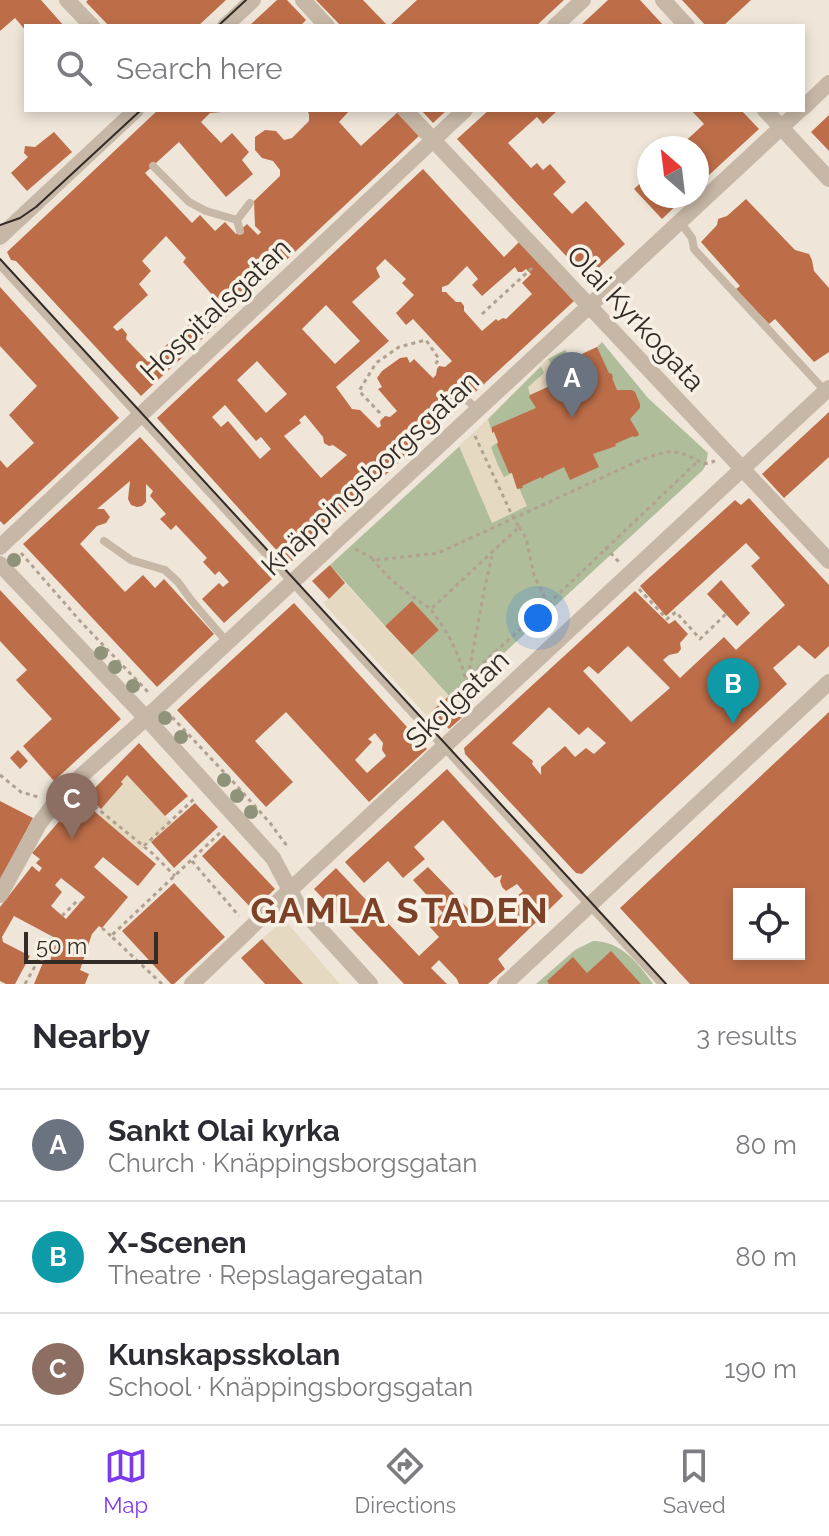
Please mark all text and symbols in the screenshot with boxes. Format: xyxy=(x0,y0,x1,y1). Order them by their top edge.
search box xyxy=(24,24,805,112)
icon: search xyxy=(52,46,96,90)
text: Search here xyxy=(116,51,283,86)
north arrow xyxy=(637,136,709,208)
street label: Hospitalsgatan xyxy=(133,231,297,387)
street label: Olai Kyrkogata xyxy=(560,239,711,398)
pin: A xyxy=(546,352,598,418)
street label: Knäppingsborgsgatan xyxy=(255,364,486,583)
your location xyxy=(518,598,558,638)
street label: Skolgatan xyxy=(399,643,516,755)
pin: B xyxy=(707,658,759,724)
pin: C xyxy=(46,773,98,839)
map controls xyxy=(733,888,805,960)
button: locate xyxy=(733,888,805,960)
district label: GAMLA STADEN xyxy=(250,889,550,931)
scale bar xyxy=(24,928,158,964)
text: 50 m xyxy=(36,933,87,959)
text: Nearby xyxy=(32,1016,150,1056)
text: 3 results xyxy=(696,1021,797,1051)
text: Sankt Olai kyrka xyxy=(108,1113,340,1148)
text: A xyxy=(49,1130,67,1160)
text: 80 m xyxy=(735,1130,797,1160)
text: Church · Knäppingsborgsgatan xyxy=(108,1148,477,1178)
text: X-Scenen xyxy=(108,1225,247,1260)
text: B xyxy=(49,1242,67,1272)
text: 80 m xyxy=(735,1242,797,1272)
text: Theatre · Repslagaregatan xyxy=(108,1260,423,1290)
text: Kunskapsskolan xyxy=(108,1337,340,1372)
text: C xyxy=(49,1354,67,1384)
text: 190 m xyxy=(724,1354,797,1384)
text: School · Knäppingsborgsgatan xyxy=(108,1372,473,1402)
tab: Map xyxy=(103,1444,148,1518)
tab: Directions xyxy=(355,1444,456,1518)
tab: Saved xyxy=(663,1444,726,1518)

